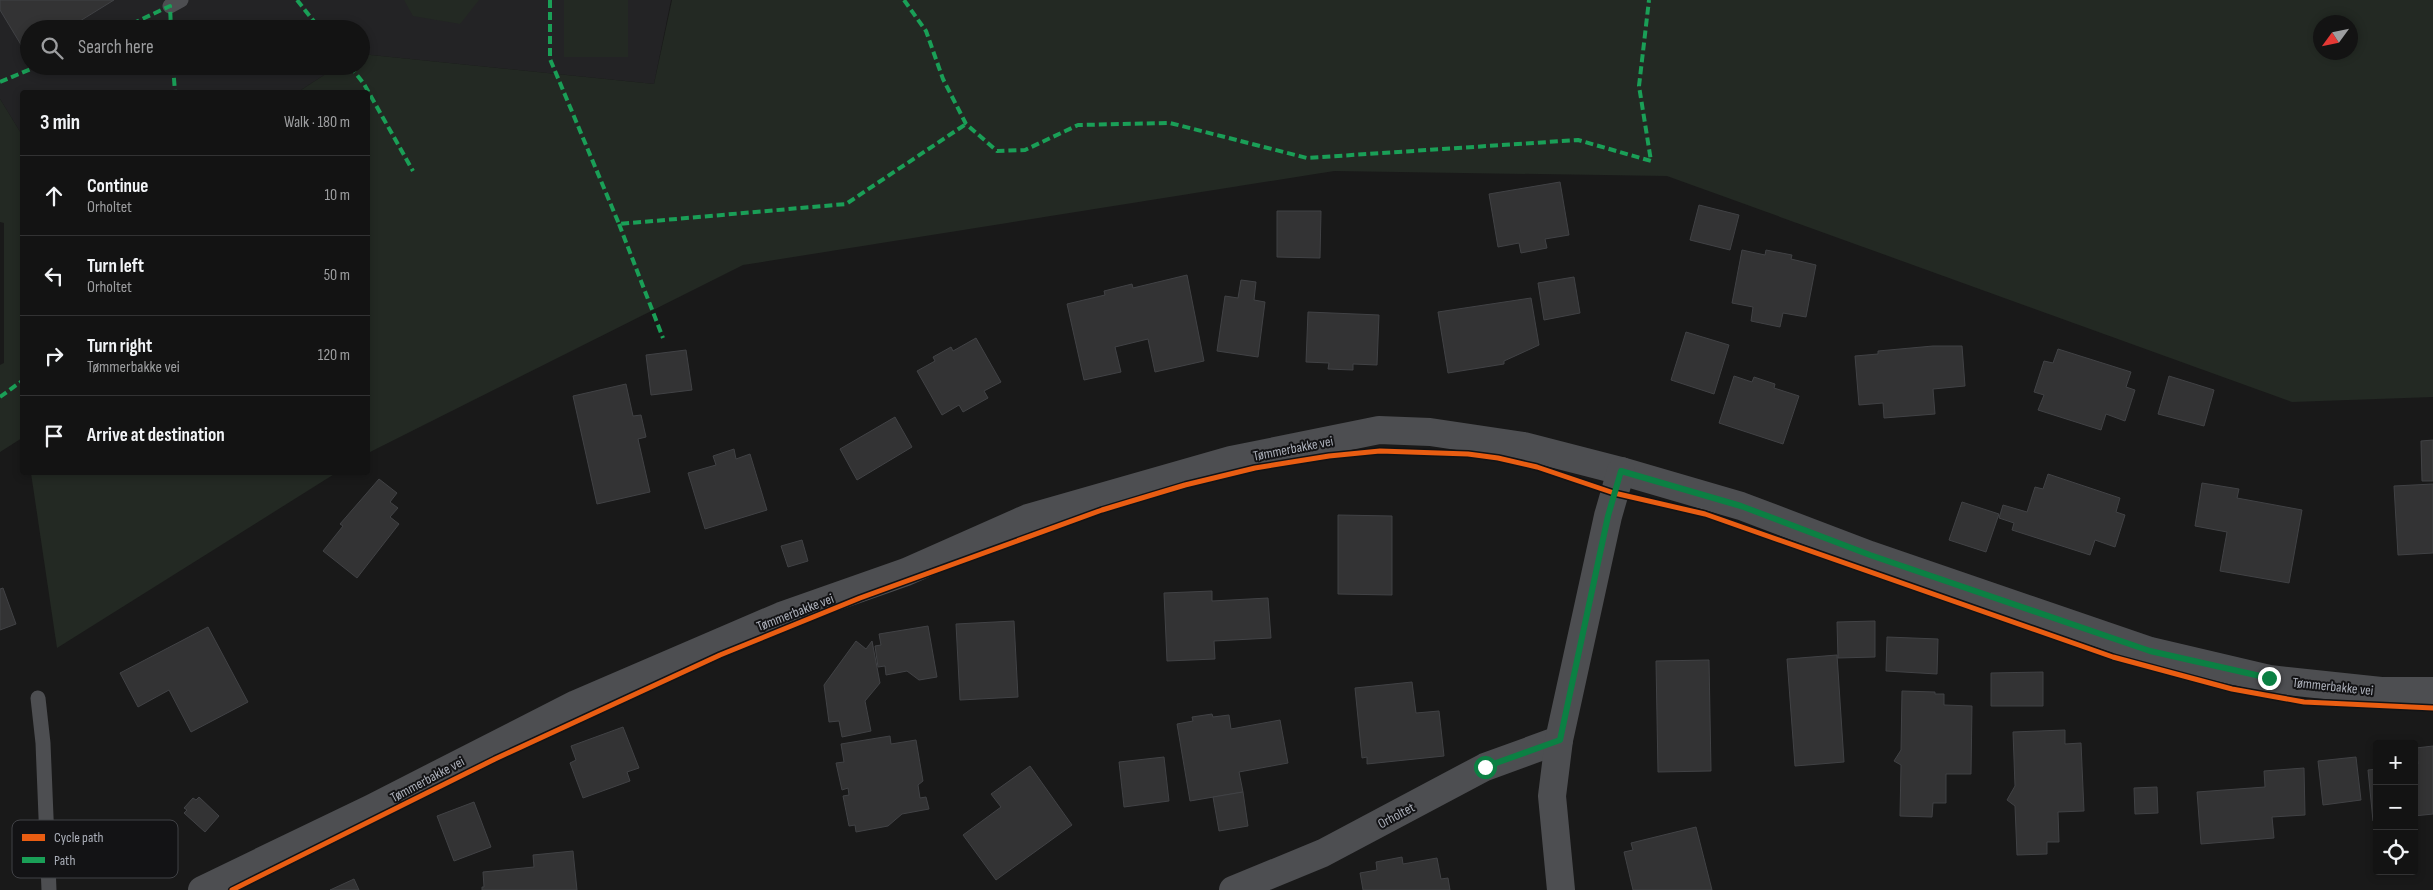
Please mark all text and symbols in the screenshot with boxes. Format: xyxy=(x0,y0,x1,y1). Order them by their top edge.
north arrow xyxy=(2313,15,2358,60)
search box xyxy=(20,20,370,75)
icon: search xyxy=(38,34,66,62)
text: Search here xyxy=(78,36,154,59)
text: 3 min xyxy=(40,110,80,135)
text: Walk · 180 m xyxy=(284,113,350,132)
text: Continue xyxy=(87,175,148,198)
icon: ahead xyxy=(40,182,68,210)
text: 10 m xyxy=(324,186,350,205)
text: Orholtet xyxy=(87,198,132,217)
text: Turn left xyxy=(87,255,144,278)
icon: left xyxy=(40,262,68,290)
text: 50 m xyxy=(324,266,350,285)
text: Orholtet xyxy=(87,278,132,297)
text: Turn right xyxy=(87,335,152,358)
icon: right xyxy=(40,342,68,370)
text: 120 m xyxy=(318,346,350,365)
text: Tømmerbakke vei xyxy=(87,358,180,377)
icon: arrive xyxy=(40,422,68,450)
text: Arrive at destination xyxy=(87,424,225,447)
street label: Tømmerbakke vei xyxy=(1252,432,1335,465)
street label: Tømmerbakke vei xyxy=(754,590,836,635)
route end xyxy=(2258,667,2281,690)
street label: Tømmerbakke vei xyxy=(2292,674,2374,699)
map controls xyxy=(2373,740,2418,875)
button: + xyxy=(2373,740,2418,785)
street label: Tømmerbakke vei xyxy=(387,753,467,806)
route start xyxy=(1474,756,1497,779)
button: − xyxy=(2373,785,2418,830)
street label: Orholtet xyxy=(1375,799,1418,832)
legend xyxy=(12,820,178,878)
text: Cycle path xyxy=(54,829,104,846)
button: locate xyxy=(2373,830,2418,875)
text: Path xyxy=(54,852,75,869)

